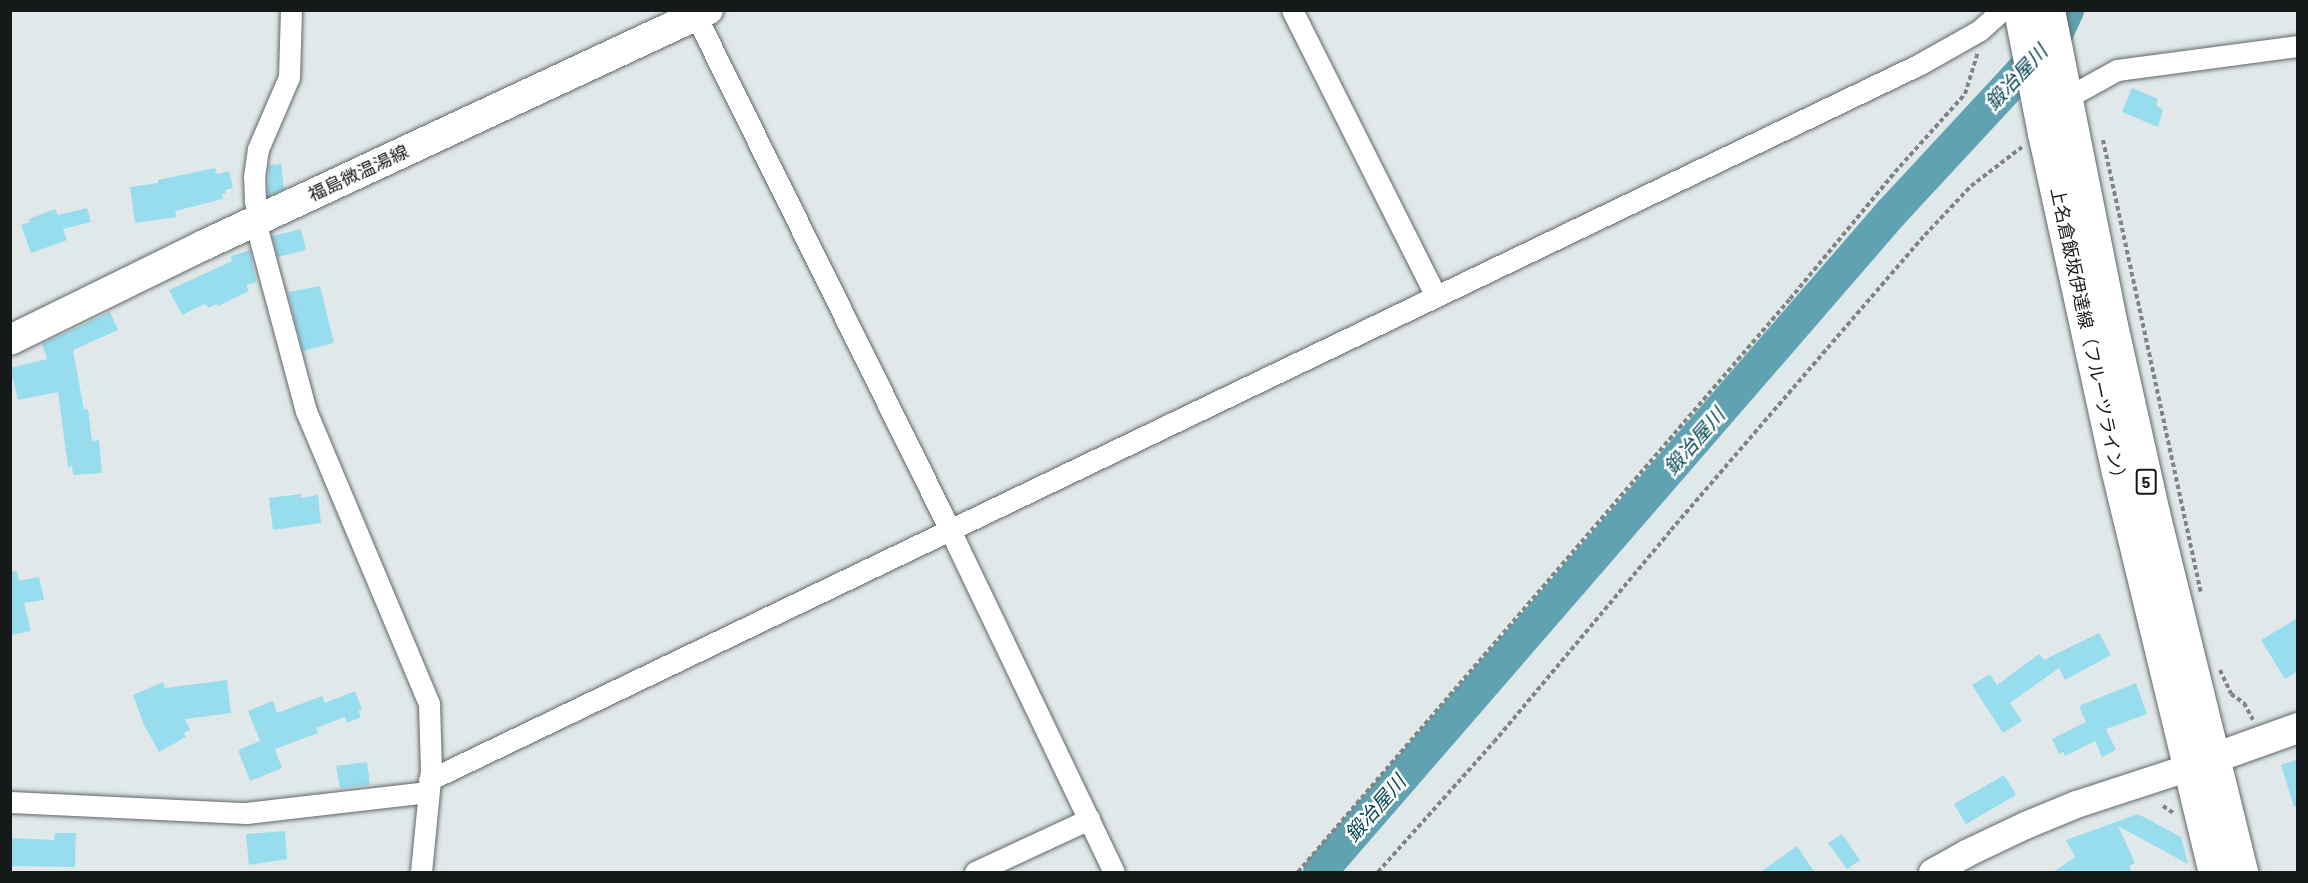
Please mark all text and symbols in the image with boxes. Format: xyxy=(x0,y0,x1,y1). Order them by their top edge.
water label: 鍛冶屋川 xyxy=(1980,40,2052,114)
street label: 福島微温湯線 xyxy=(304,140,412,206)
street label: 上名倉飯坂伊達線（フルーツライン） xyxy=(2047,185,2131,489)
water label: 鍛冶屋川 xyxy=(1659,403,1729,479)
road number: 5 xyxy=(2136,469,2156,495)
water label: 鍛冶屋川 xyxy=(1340,770,1410,846)

